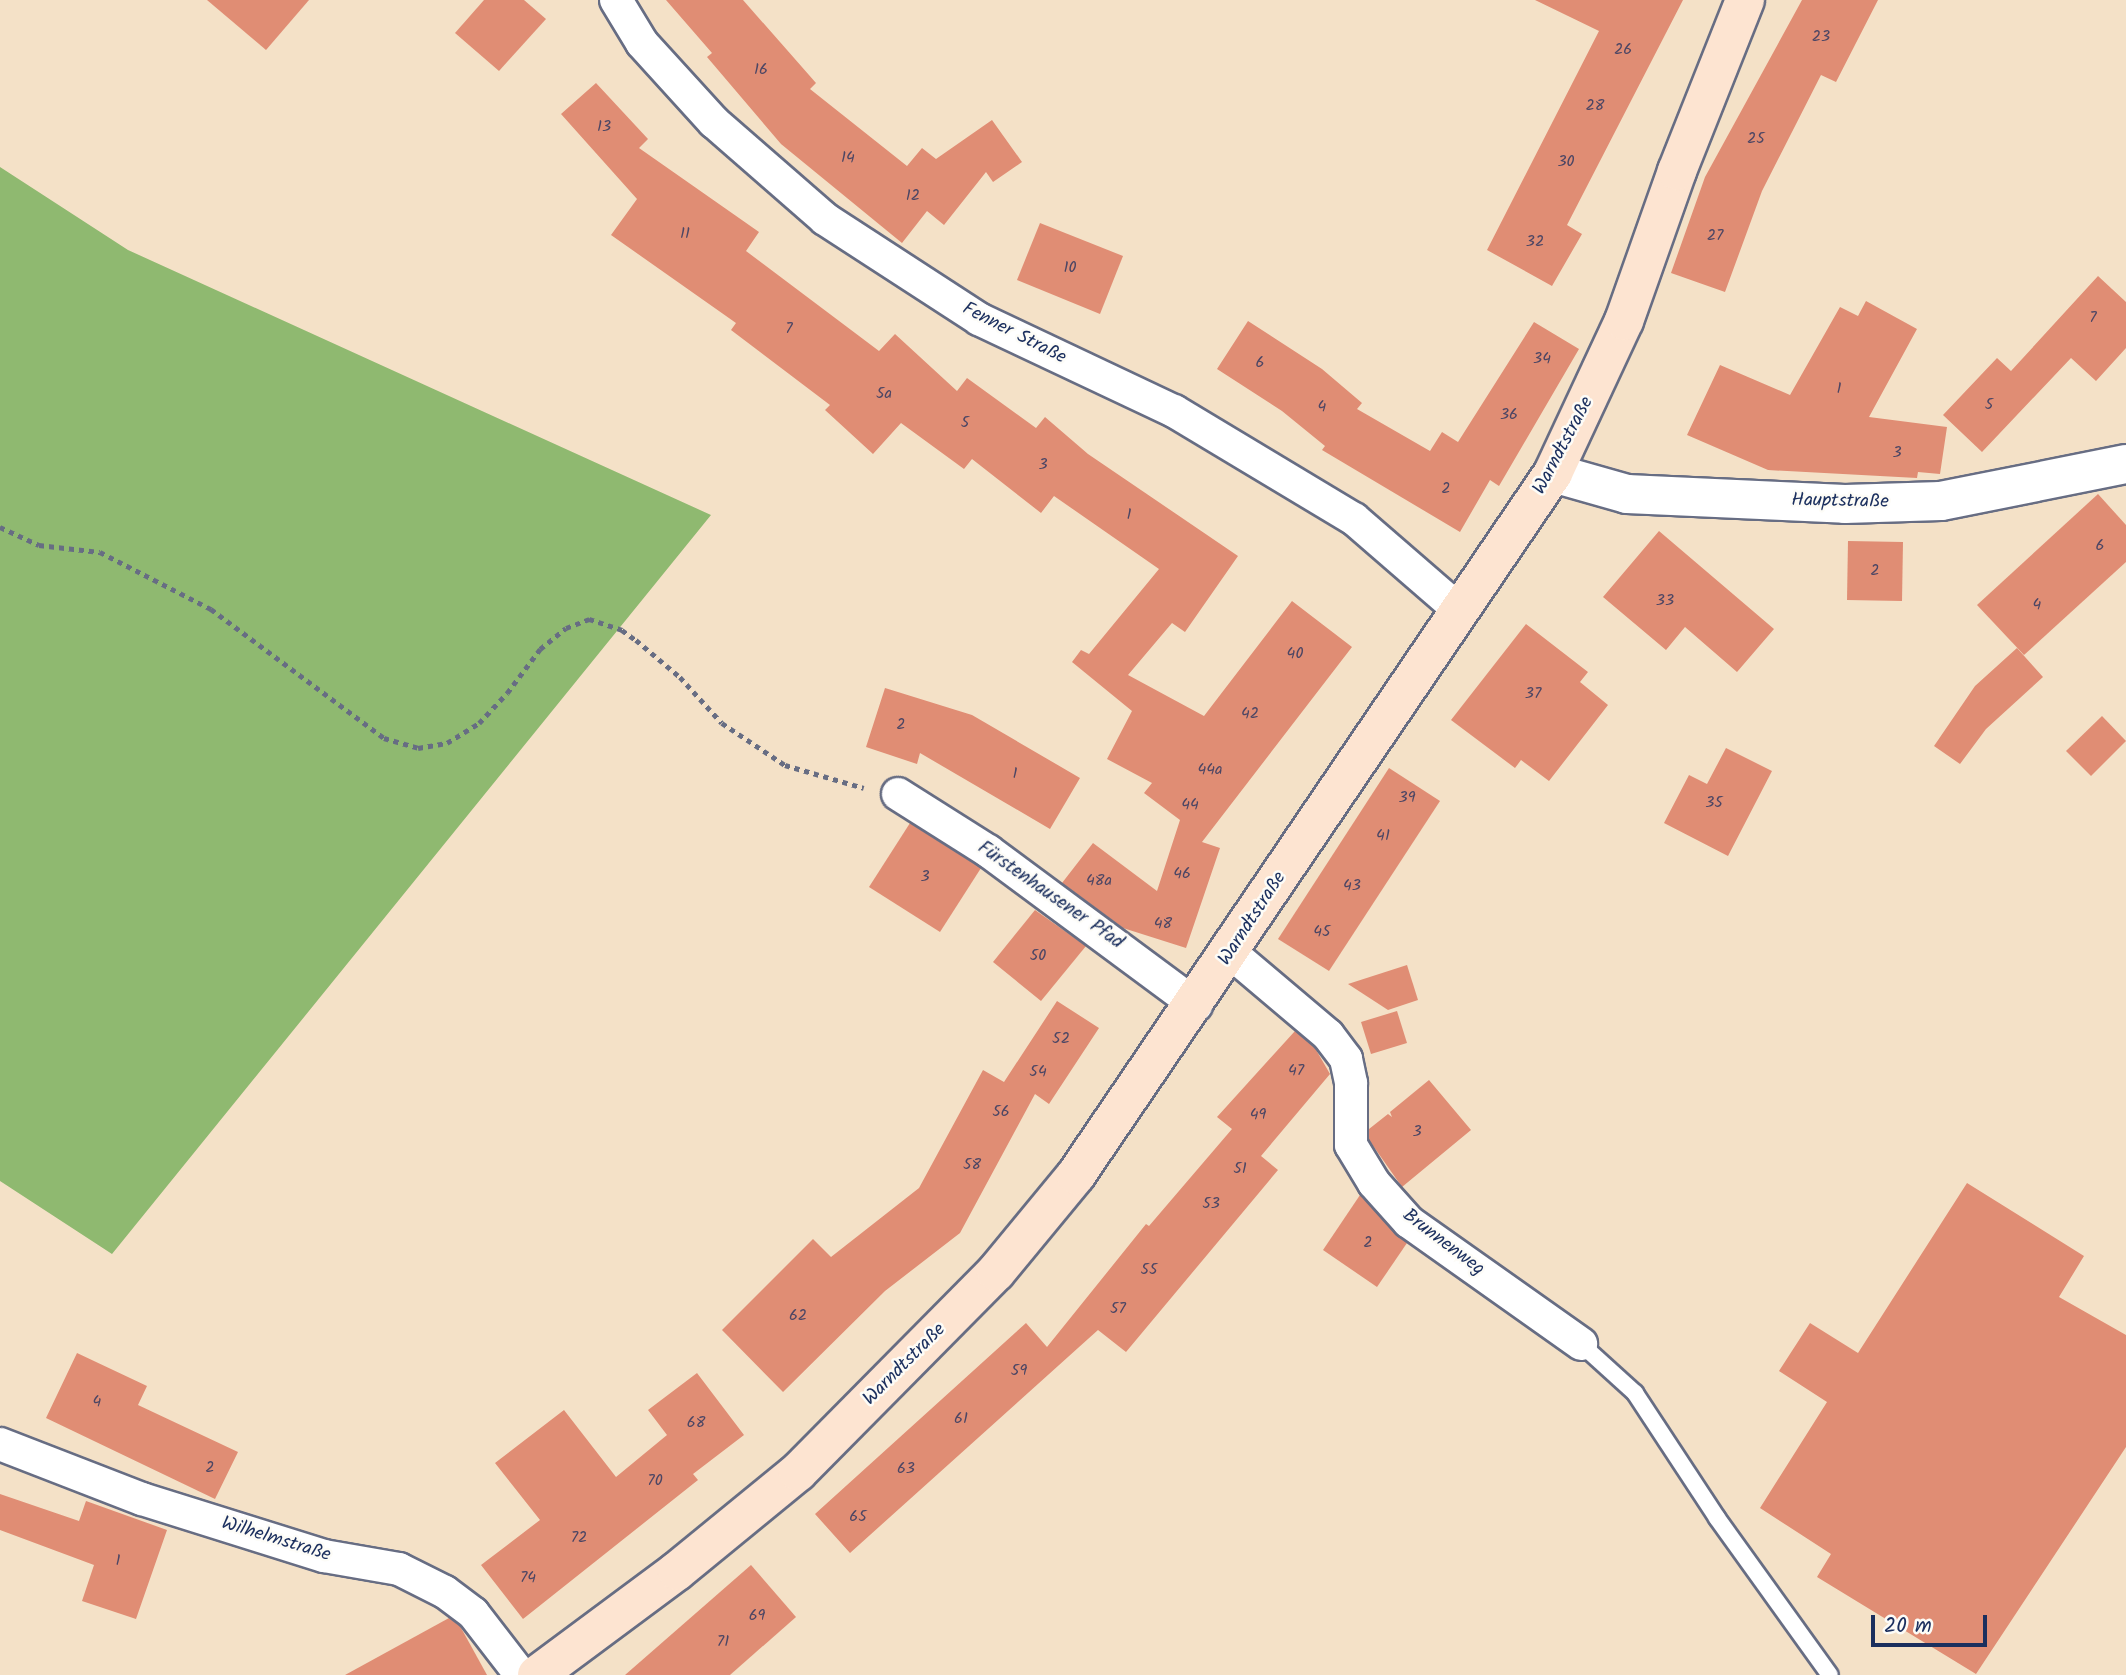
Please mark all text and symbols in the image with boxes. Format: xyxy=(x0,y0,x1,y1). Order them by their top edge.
house number: 23 xyxy=(1812,27,1830,47)
house number: 26 xyxy=(1614,40,1632,60)
house number: 16 xyxy=(754,60,768,80)
house number: 28 xyxy=(1586,96,1604,116)
house number: 13 xyxy=(597,117,611,137)
house number: 25 xyxy=(1747,129,1765,149)
house number: 14 xyxy=(841,148,855,168)
house number: 30 xyxy=(1557,152,1575,172)
house number: 12 xyxy=(906,186,920,206)
house number: 11 xyxy=(680,224,690,244)
house number: 27 xyxy=(1707,226,1723,246)
house number: 32 xyxy=(1526,232,1544,252)
house number: 10 xyxy=(1063,258,1077,278)
street label: Fenner Straße xyxy=(958,298,1070,370)
house number: 7 xyxy=(2089,308,2097,328)
house number: 7 xyxy=(785,319,793,339)
house number: 34 xyxy=(1533,349,1551,369)
house number: 6 xyxy=(1256,353,1264,373)
house number: 1 xyxy=(1836,379,1842,399)
house number: 5a xyxy=(876,384,892,404)
street label: Warndtstraße xyxy=(1529,393,1599,499)
house number: 5 xyxy=(1985,395,1993,415)
house number: 4 xyxy=(1318,397,1326,417)
house number: 36 xyxy=(1500,405,1518,425)
house number: 5 xyxy=(961,413,969,433)
house number: 3 xyxy=(1892,443,1902,463)
house number: 3 xyxy=(1038,455,1048,475)
house number: 2 xyxy=(1441,479,1451,499)
street label: Hauptstraße xyxy=(1791,490,1889,514)
house number: 1 xyxy=(1126,505,1132,525)
house number: 6 xyxy=(2096,536,2104,556)
house number: 2 xyxy=(1870,561,1880,581)
house number: 33 xyxy=(1656,591,1674,611)
house number: 4 xyxy=(2033,595,2041,615)
house number: 40 xyxy=(1287,644,1303,664)
house number: 37 xyxy=(1525,684,1541,704)
house number: 42 xyxy=(1241,704,1259,724)
house number: 2 xyxy=(896,715,906,735)
house number: 44a xyxy=(1197,760,1223,780)
house number: 1 xyxy=(1012,764,1018,784)
house number: 39 xyxy=(1399,788,1415,808)
house number: 35 xyxy=(1705,793,1723,813)
house number: 44 xyxy=(1181,795,1199,815)
house number: 41 xyxy=(1376,826,1390,846)
street label: Fürstenhausener Pfad xyxy=(973,837,1127,955)
house number: 46 xyxy=(1173,864,1191,884)
house number: 3 xyxy=(920,867,930,887)
street label: Warndtstraße xyxy=(1214,868,1292,970)
house number: 48a xyxy=(1086,871,1112,891)
house number: 43 xyxy=(1343,876,1361,896)
house number: 48 xyxy=(1154,914,1172,934)
house number: 45 xyxy=(1313,922,1331,942)
house number: 50 xyxy=(1030,946,1046,966)
house number: 52 xyxy=(1052,1029,1070,1049)
house number: 47 xyxy=(1288,1061,1304,1081)
house number: 54 xyxy=(1029,1062,1047,1082)
house number: 56 xyxy=(992,1102,1010,1122)
house number: 49 xyxy=(1250,1105,1266,1125)
house number: 3 xyxy=(1412,1122,1422,1142)
house number: 58 xyxy=(963,1155,981,1175)
house number: 51 xyxy=(1233,1159,1247,1179)
house number: 53 xyxy=(1202,1194,1220,1214)
street label: Brunnenweg xyxy=(1397,1205,1489,1281)
house number: 2 xyxy=(1363,1233,1373,1253)
house number: 55 xyxy=(1140,1260,1158,1280)
house number: 57 xyxy=(1110,1299,1126,1319)
house number: 62 xyxy=(789,1306,807,1326)
street label: Warndtstraße xyxy=(859,1319,951,1411)
house number: 59 xyxy=(1011,1361,1027,1381)
house number: 4 xyxy=(93,1392,101,1412)
house number: 61 xyxy=(954,1409,968,1429)
house number: 68 xyxy=(687,1413,705,1433)
house number: 2 xyxy=(205,1458,215,1478)
house number: 63 xyxy=(897,1459,915,1479)
house number: 70 xyxy=(647,1471,663,1491)
house number: 65 xyxy=(849,1507,867,1527)
street label: Wilhelmstraße xyxy=(219,1513,333,1567)
house number: 72 xyxy=(571,1528,587,1548)
house number: 1 xyxy=(115,1551,121,1571)
house number: 74 xyxy=(520,1568,536,1588)
scale bar xyxy=(1874,1602,1990,1646)
house number: 69 xyxy=(749,1606,765,1626)
text: 20 m xyxy=(1884,1610,1932,1643)
house number: 71 xyxy=(717,1632,729,1652)

